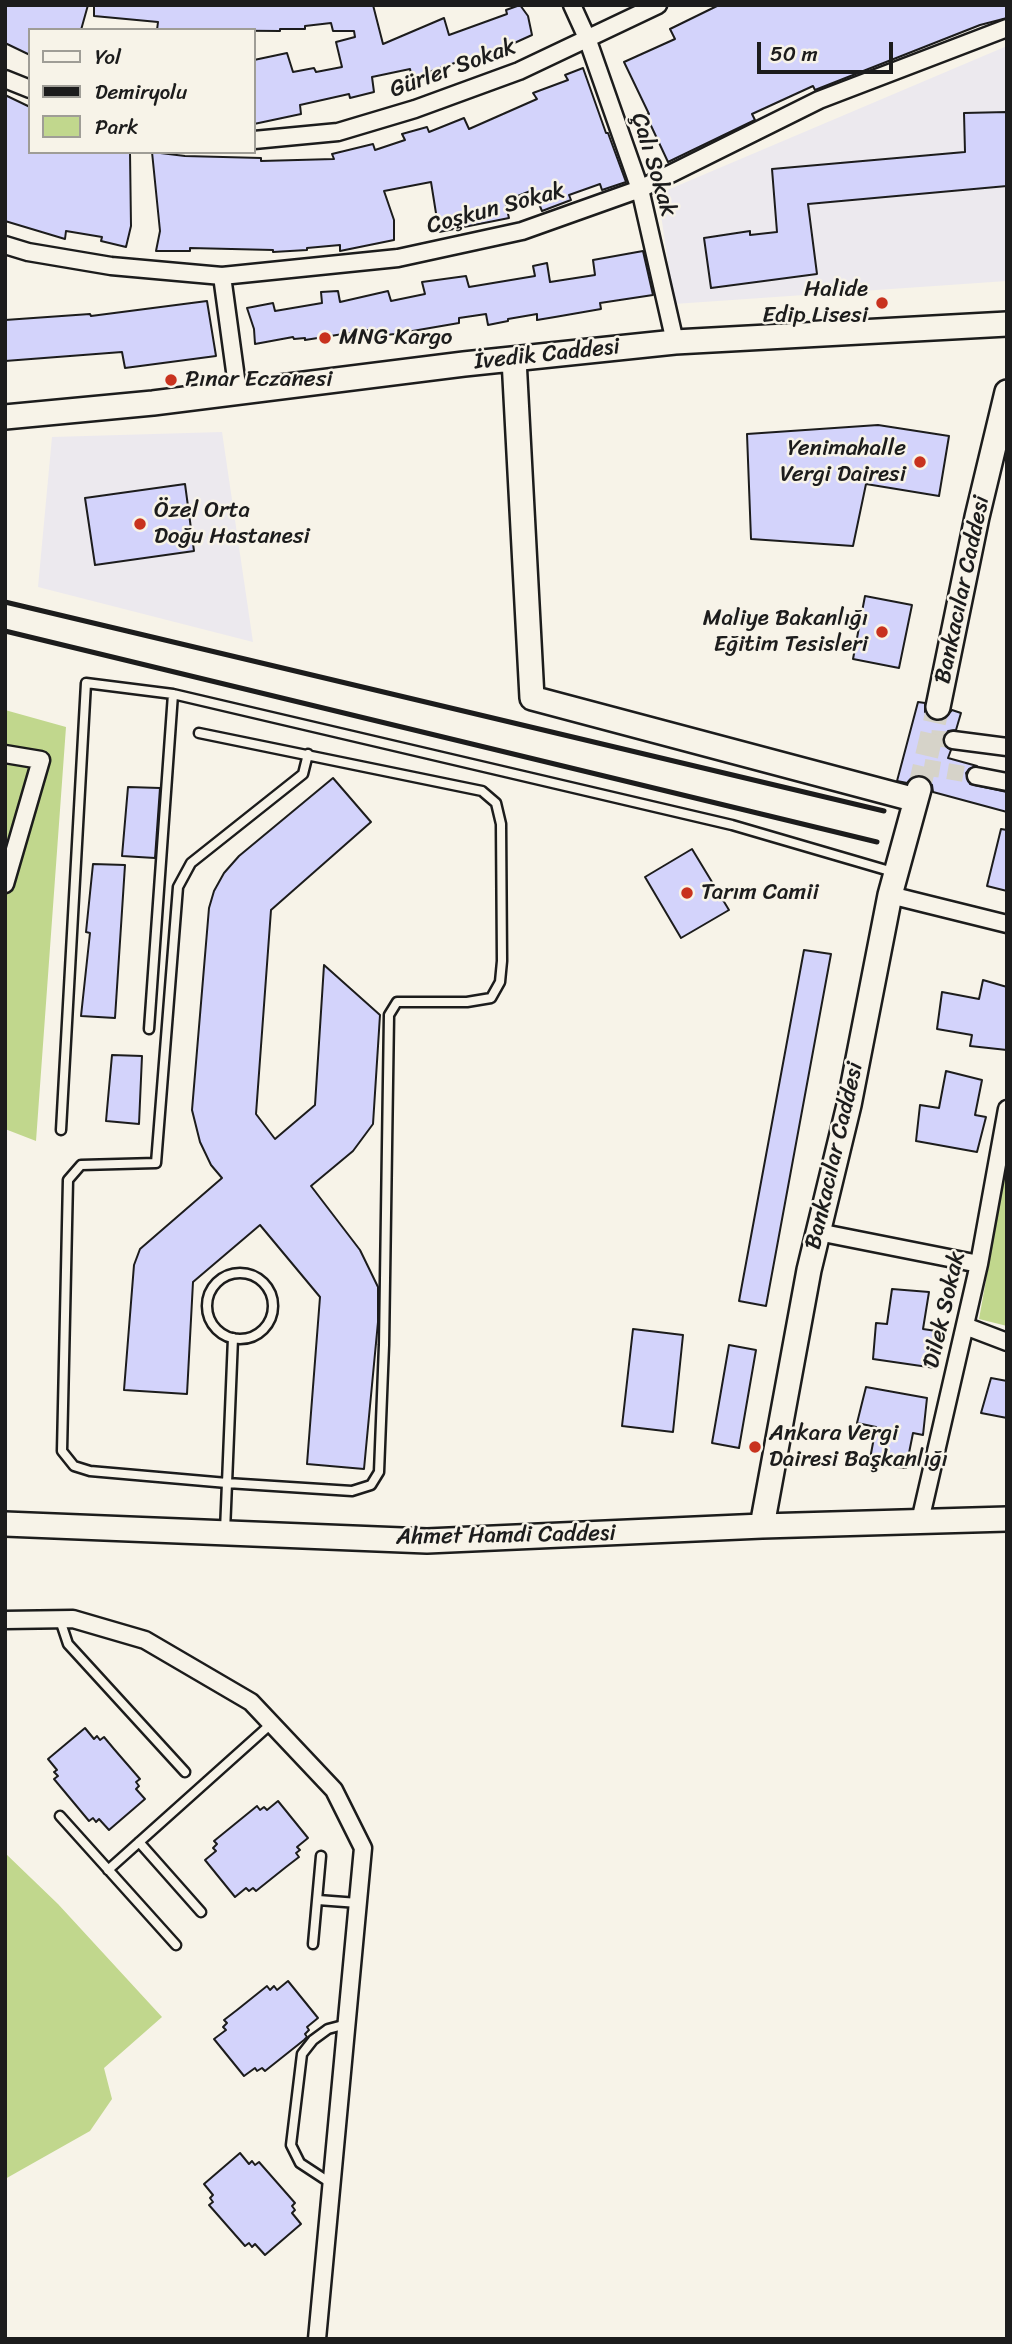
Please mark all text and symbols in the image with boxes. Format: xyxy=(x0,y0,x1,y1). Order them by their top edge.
legend xyxy=(28,28,256,154)
scale bar xyxy=(760,28,897,72)
street label: Gürler Sokak xyxy=(386,33,520,105)
text: 50 m xyxy=(770,35,818,73)
text: Yol xyxy=(95,38,121,76)
text: Demiryolu xyxy=(95,73,187,111)
text: Park xyxy=(95,108,138,146)
street label: Çalı Sokak xyxy=(624,110,682,220)
street label: Coşkun Sokak xyxy=(424,177,568,241)
place label: Halide Edip Lisesi xyxy=(762,276,868,330)
marker: Halide Edip Lisesi xyxy=(874,295,890,311)
place label: MNG Kargo xyxy=(339,324,453,352)
marker: MNG Kargo xyxy=(317,330,333,346)
street label: İvedik Caddesi xyxy=(473,334,621,376)
place label: Pınar Eczanesi xyxy=(185,366,333,394)
marker: Pınar Eczanesi xyxy=(163,372,179,388)
place label: Yenimahalle Vergi Dairesi xyxy=(780,435,906,489)
marker: Yenimahalle Vergi Dairesi xyxy=(912,454,928,470)
street label: Bankacılar Caddesi xyxy=(930,494,996,686)
place label: Özel Orta Doğu Hastanesi xyxy=(154,497,310,551)
marker: Özel Orta Doğu Hastanesi xyxy=(132,516,148,532)
place label: Maliye Bakanlığı Eğitim Tesisleri xyxy=(703,605,868,659)
marker: Maliye Bakanlığı Eğitim Tesisleri xyxy=(874,624,890,640)
place label: Tarım Camii xyxy=(701,879,819,907)
marker: Tarım Camii xyxy=(679,885,695,901)
street label: Bankacılar Caddesi xyxy=(800,1060,870,1252)
street label: Dilek Sokak xyxy=(918,1249,972,1371)
place label: Ankara Vergi Dairesi Başkanlığı xyxy=(769,1420,948,1474)
marker: Ankara Vergi Dairesi Başkanlığı xyxy=(747,1439,763,1455)
street label: Ahmet Hamdi Caddesi xyxy=(396,1520,616,1552)

